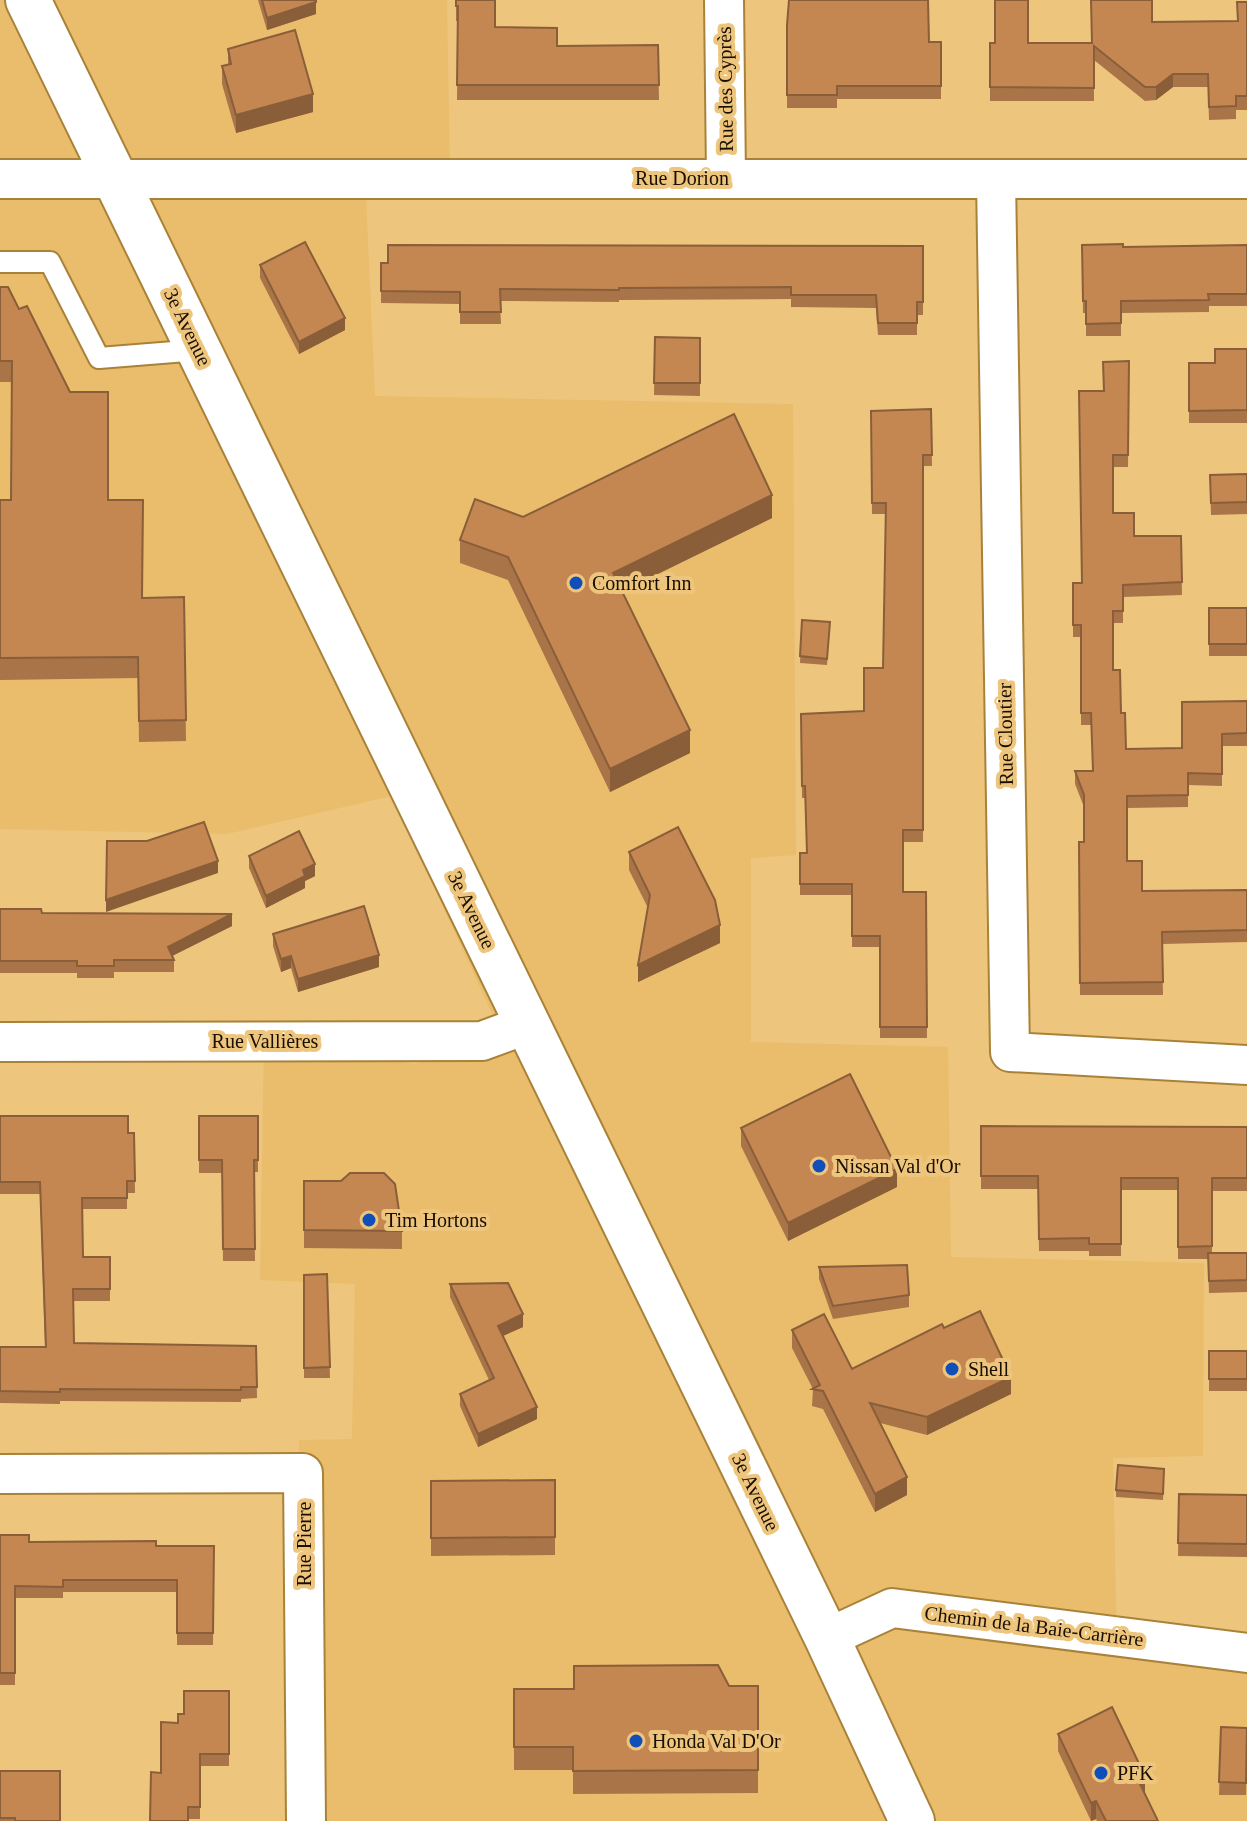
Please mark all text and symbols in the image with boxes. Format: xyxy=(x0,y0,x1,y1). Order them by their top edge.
street label: Rue des Cyprès xyxy=(713,26,738,152)
street label: Rue Dorion xyxy=(635,167,729,189)
street label: 3e Avenue xyxy=(160,285,216,369)
place label: Comfort Inn xyxy=(592,572,691,594)
marker: Comfort Inn xyxy=(567,574,585,592)
street label: Rue Cloutier xyxy=(993,682,1017,786)
street label: 3e Avenue xyxy=(444,868,500,952)
street label: Rue Vallières xyxy=(212,1030,319,1052)
place label: Nissan Val d'Or xyxy=(835,1155,961,1177)
marker: Nissan Val d'Or xyxy=(810,1157,828,1175)
place label: Tim Hortons xyxy=(385,1209,487,1231)
marker: Tim Hortons xyxy=(360,1211,378,1229)
place label: Shell xyxy=(968,1358,1010,1380)
marker: Shell xyxy=(943,1360,961,1378)
street label: 3e Avenue xyxy=(728,1450,784,1534)
street label: Rue Pierre xyxy=(293,1501,315,1586)
street label: Chemin de la Baie-Carrière xyxy=(923,1602,1145,1650)
place label: Honda Val D'Or xyxy=(652,1730,781,1752)
marker: Honda Val D'Or xyxy=(627,1732,645,1750)
place label: PFK xyxy=(1117,1762,1154,1784)
marker: PFK xyxy=(1092,1764,1110,1782)

